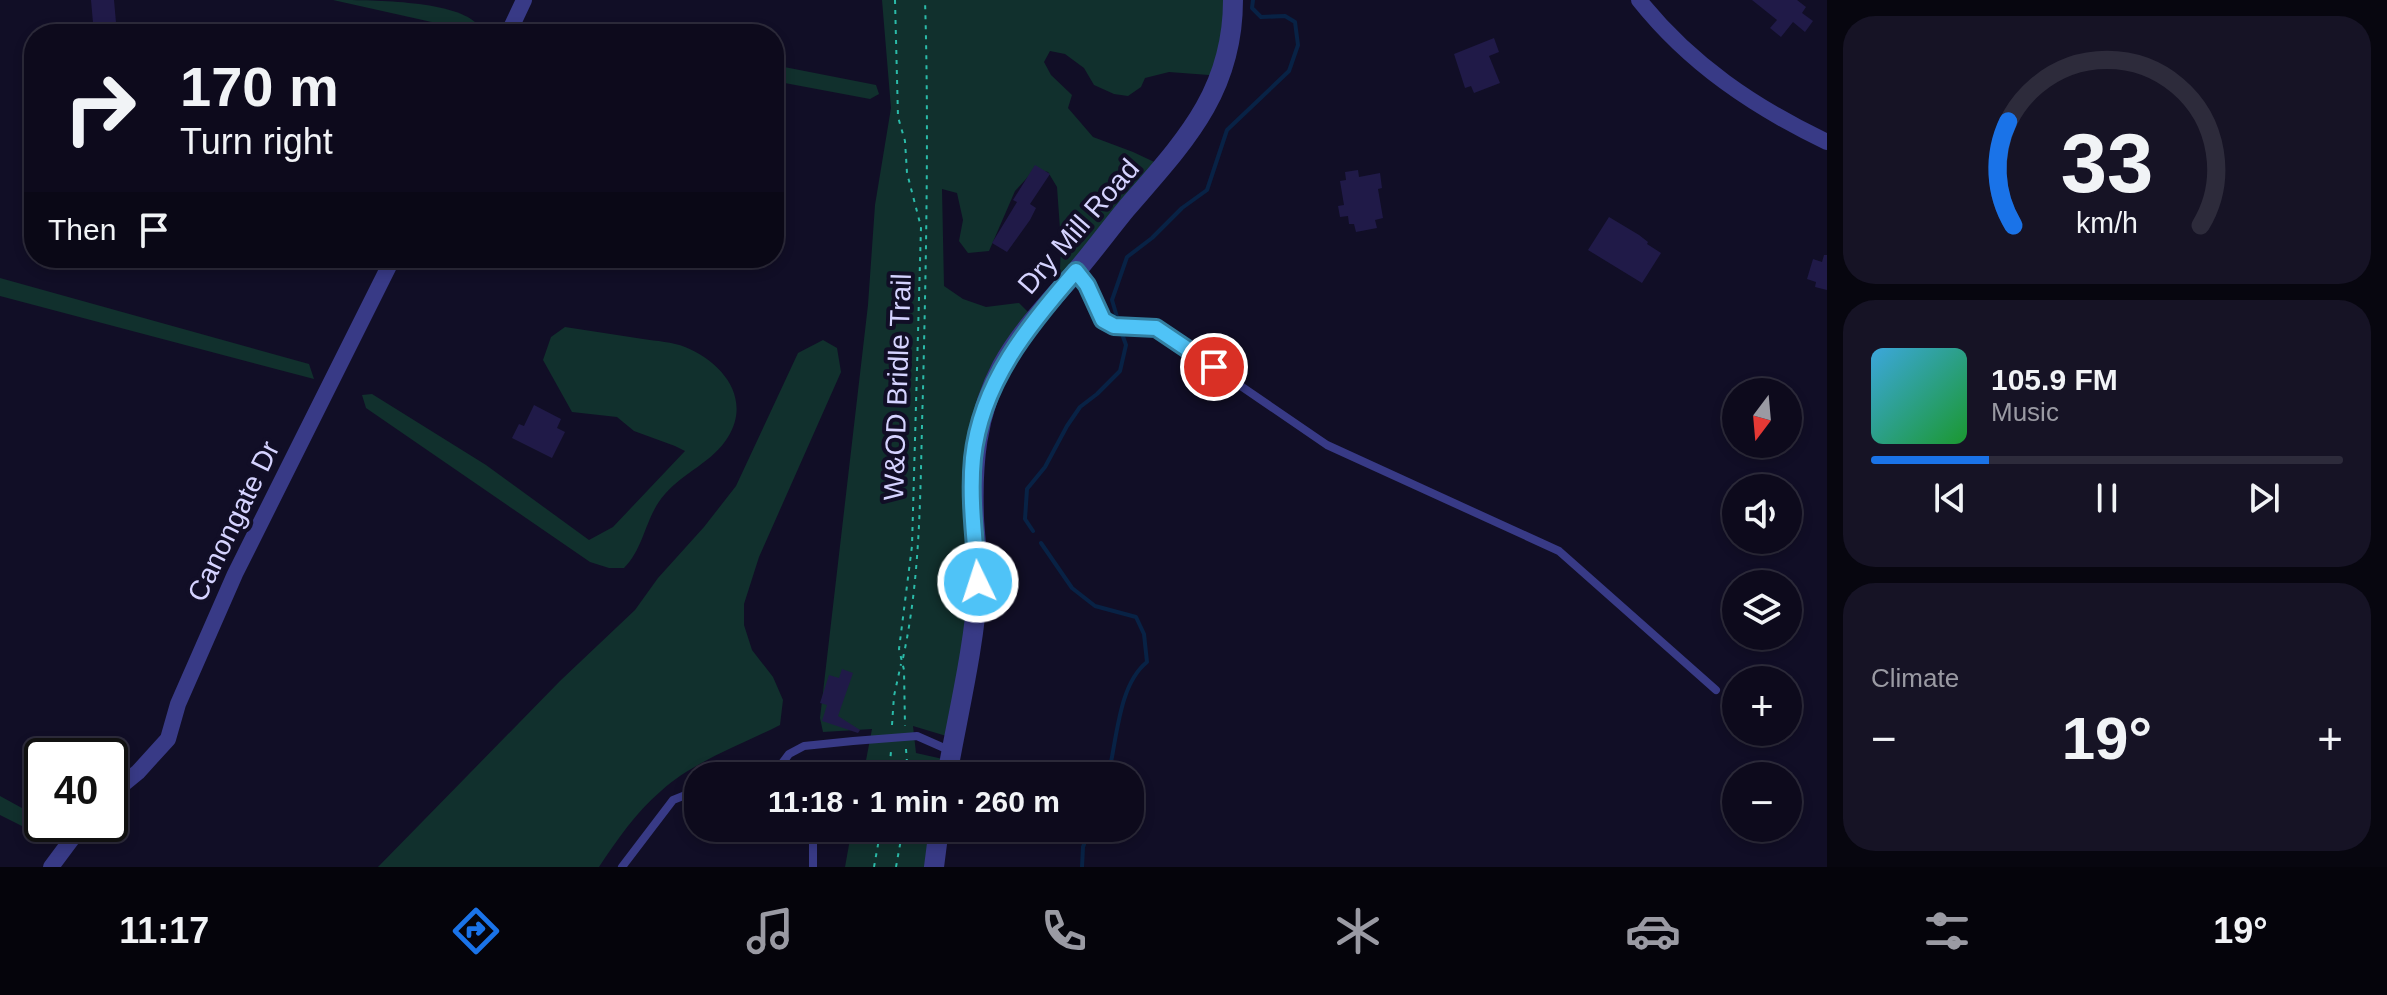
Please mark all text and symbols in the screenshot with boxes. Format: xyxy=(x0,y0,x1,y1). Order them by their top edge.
text: 170 m xyxy=(180,55,339,118)
icon: right xyxy=(48,56,152,160)
text: 33 xyxy=(2061,116,2153,209)
text: Turn right xyxy=(180,121,333,162)
street label: Dry Mill Road xyxy=(1012,153,1145,300)
text: km/h xyxy=(2076,207,2138,239)
icon: arrive xyxy=(132,208,176,252)
text: Then xyxy=(48,213,116,246)
street label: W&OD Bridle Trail xyxy=(878,273,917,501)
pin xyxy=(1180,333,1248,401)
icon: arrive xyxy=(1192,345,1236,389)
text: 105.9 FM xyxy=(1991,363,2118,396)
north arrow xyxy=(1722,378,1802,458)
map controls xyxy=(1722,378,1802,842)
text: Music xyxy=(1991,397,2059,427)
street label: Canongate Dr xyxy=(181,436,286,606)
button: sound xyxy=(1722,474,1802,554)
icon: previous xyxy=(1928,476,1972,520)
icon: pause xyxy=(2085,476,2129,520)
icon: next xyxy=(2242,476,2286,520)
position arrow xyxy=(936,540,1020,624)
button: layers xyxy=(1722,570,1802,650)
text: Climate xyxy=(1871,663,1959,693)
button: + xyxy=(1722,666,1802,746)
text: 19° xyxy=(2062,705,2152,772)
text: − xyxy=(1871,714,1897,763)
text: + xyxy=(2317,714,2343,763)
speed limit sign: 40 xyxy=(24,738,128,842)
button: − xyxy=(1722,762,1802,842)
text: 11:18 · 1 min · 260 m xyxy=(768,785,1060,818)
icon: directions xyxy=(448,903,504,959)
icon: music xyxy=(742,903,798,959)
icon: phone xyxy=(1036,903,1092,959)
icon: climate xyxy=(1330,903,1386,959)
icon: car xyxy=(1625,903,1681,959)
icon: filters xyxy=(1919,903,1975,959)
text: 11:17 xyxy=(119,910,209,951)
text: 19° xyxy=(2213,910,2268,951)

